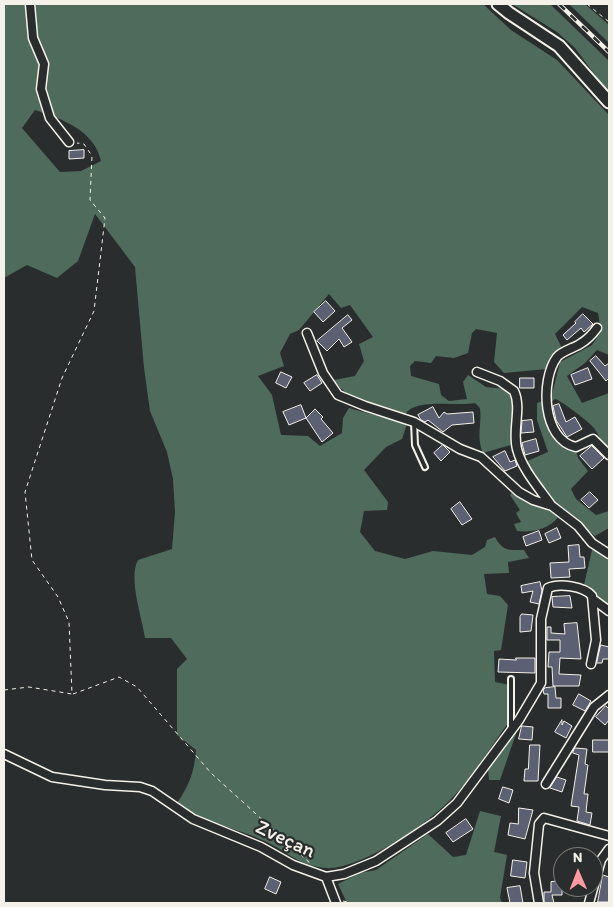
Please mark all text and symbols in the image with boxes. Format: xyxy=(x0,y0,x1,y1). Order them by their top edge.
street label: Zveçan xyxy=(251,815,319,865)
north arrow xyxy=(553,847,603,897)
text: N xyxy=(573,849,583,866)

